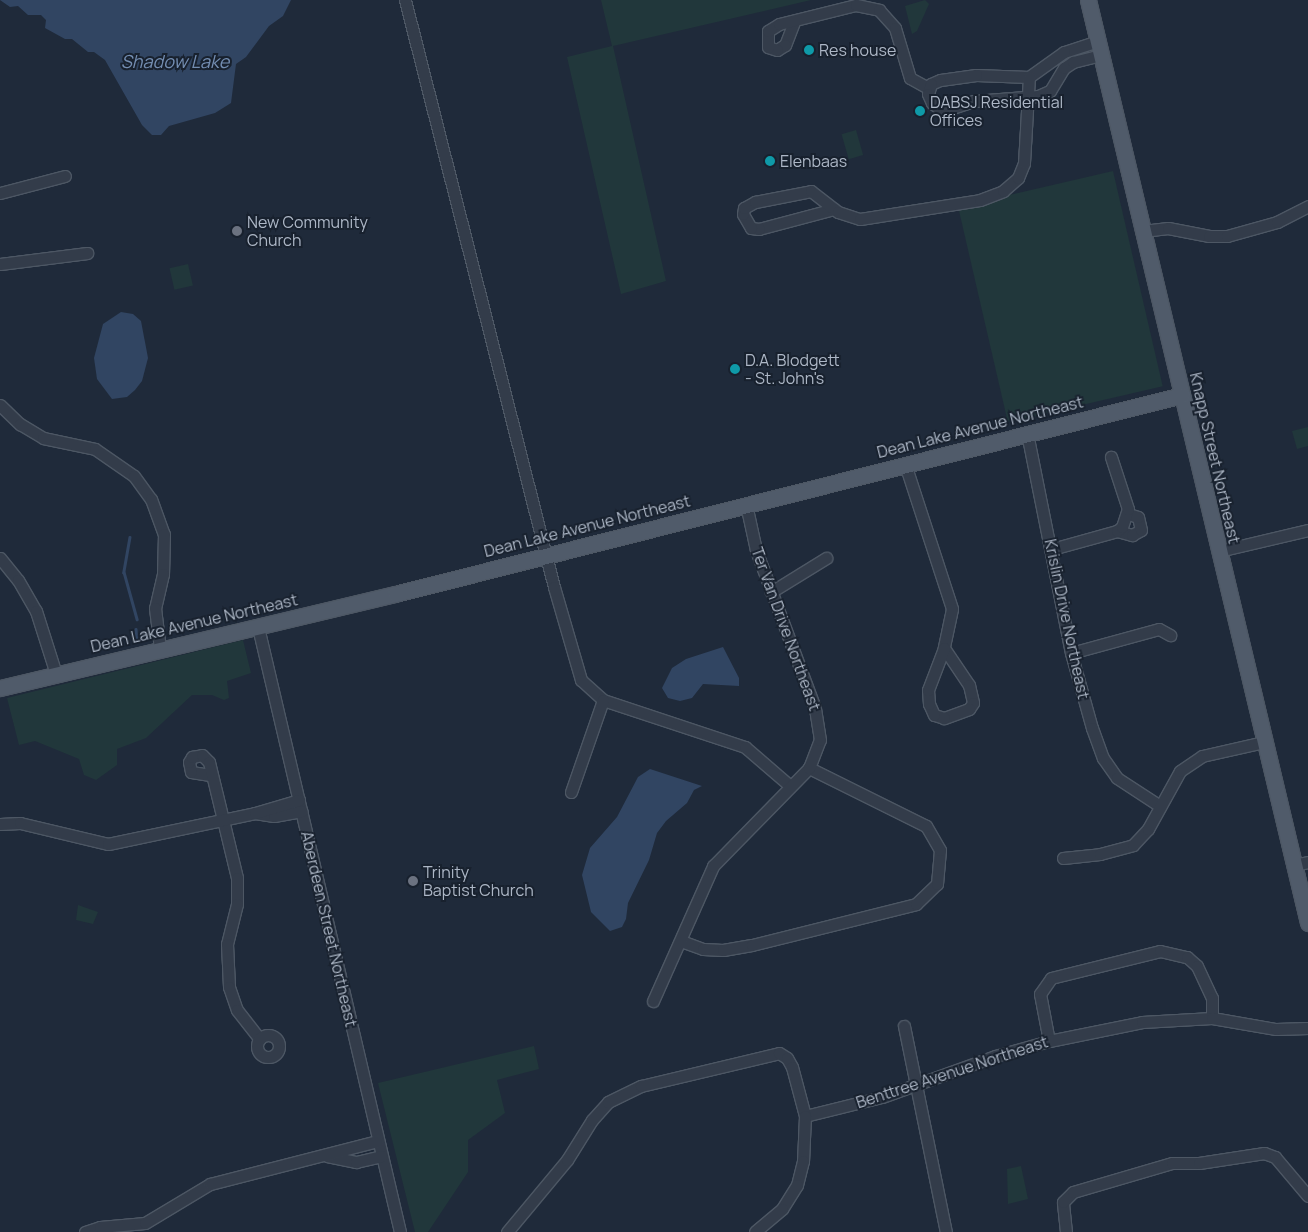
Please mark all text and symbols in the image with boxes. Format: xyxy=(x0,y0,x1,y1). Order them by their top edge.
place label: Res house xyxy=(819,40,896,60)
marker: Res house xyxy=(803,44,815,56)
water label: Shadow Lake xyxy=(121,50,229,72)
place label: DABSJ Residential Offices xyxy=(930,92,1063,130)
marker: DABSJ Residential Offices xyxy=(914,105,926,117)
place label: Elenbaas xyxy=(780,151,847,171)
marker: Elenbaas xyxy=(764,155,776,167)
place label: New Community Church xyxy=(247,212,368,250)
marker: New Community Church xyxy=(231,225,243,237)
place label: D.A. Blodgett - St. John's xyxy=(745,350,840,388)
marker: D.A. Blodgett - St. John's xyxy=(729,363,741,375)
street label: Knapp Street Northeast xyxy=(1186,370,1244,546)
street label: Dean Lake Avenue Northeast xyxy=(875,392,1085,462)
street label: Dean Lake Avenue Northeast xyxy=(482,491,692,561)
street label: Krislin Drive Northeast xyxy=(1041,537,1093,701)
street label: Ter Van Drive Northeast xyxy=(747,545,825,713)
street label: Dean Lake Avenue Northeast xyxy=(89,590,299,656)
street label: Aberdeen Street Northeast xyxy=(297,829,361,1029)
place label: Trinity Baptist Church xyxy=(423,862,534,900)
marker: Trinity Baptist Church xyxy=(407,875,419,887)
street label: Benttree Avenue Northeast xyxy=(854,1032,1050,1112)

